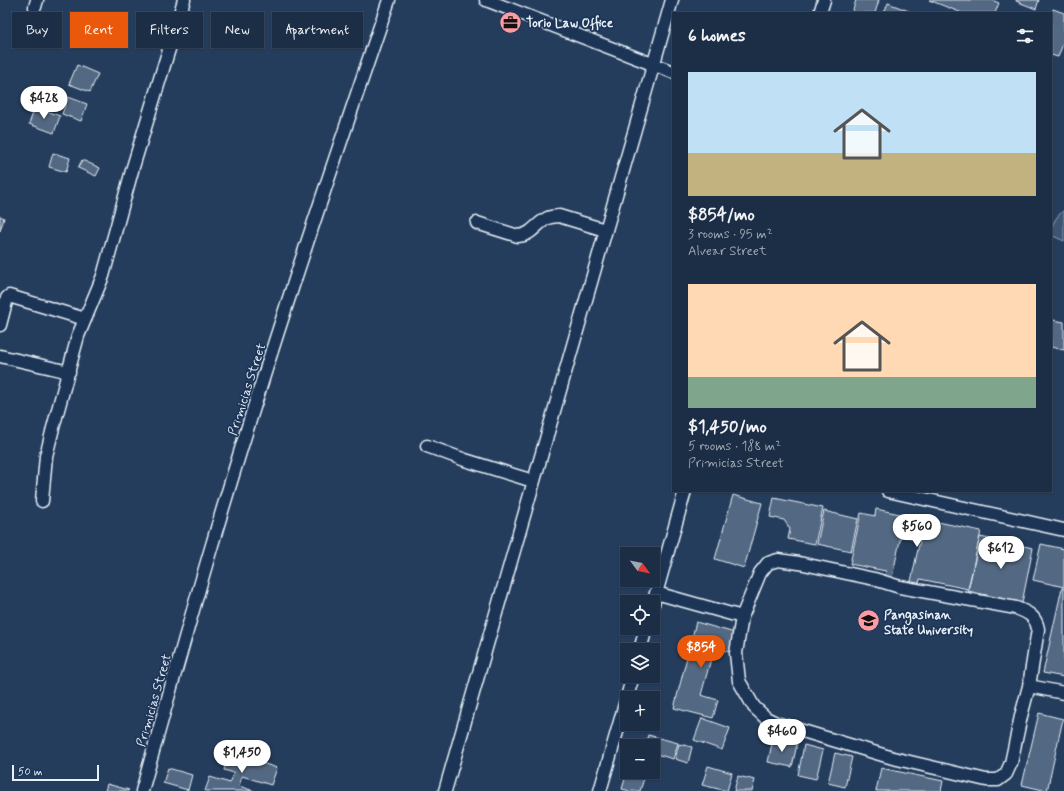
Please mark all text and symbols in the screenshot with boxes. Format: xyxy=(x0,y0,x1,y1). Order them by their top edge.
office icon: Torio Law Office xyxy=(497,9,523,35)
chip: Buy xyxy=(12,12,62,48)
chip: Rent xyxy=(70,12,128,48)
chip: Filters xyxy=(136,12,203,48)
chip: New xyxy=(211,12,264,48)
chip: Apartment xyxy=(272,12,363,48)
place label: Torio Law Office xyxy=(526,15,614,32)
text: 6 homes xyxy=(688,25,746,47)
icon: filters xyxy=(1014,25,1036,47)
pin: $428 xyxy=(20,86,68,120)
text: $428 xyxy=(29,90,59,107)
icon: home xyxy=(826,98,898,170)
text: $854/mo xyxy=(688,204,755,226)
text: 3 rooms · 95 m² xyxy=(688,226,772,243)
text: Alvear Street xyxy=(688,243,767,260)
icon: home xyxy=(826,310,898,382)
street label: Primicias Street xyxy=(225,341,270,438)
text: $1,450/mo xyxy=(688,416,767,438)
text: 5 rooms · 188 m² xyxy=(688,438,781,455)
text: Primicias Street xyxy=(688,455,784,472)
pin: $560 xyxy=(893,514,941,548)
text: $560 xyxy=(902,518,932,535)
pin: $612 xyxy=(977,536,1025,570)
text: $612 xyxy=(987,540,1015,557)
north arrow xyxy=(620,547,660,587)
map controls xyxy=(620,547,660,779)
button: locate xyxy=(620,595,660,635)
place label: Pangasinan State University xyxy=(884,607,973,639)
school or university icon: Pangasinan State University xyxy=(855,608,881,634)
pin: $854 xyxy=(677,635,725,669)
text: $854 xyxy=(686,639,716,656)
button: layers xyxy=(620,643,660,683)
street label: Primicias Street xyxy=(133,652,176,749)
button: + xyxy=(620,691,660,731)
pin: $460 xyxy=(758,719,806,753)
text: $460 xyxy=(767,723,797,740)
button: − xyxy=(620,739,660,779)
pin: $1,450 xyxy=(209,740,275,774)
text: $1,450 xyxy=(223,744,261,761)
scale bar xyxy=(12,763,99,782)
text: 50 m xyxy=(18,765,43,779)

